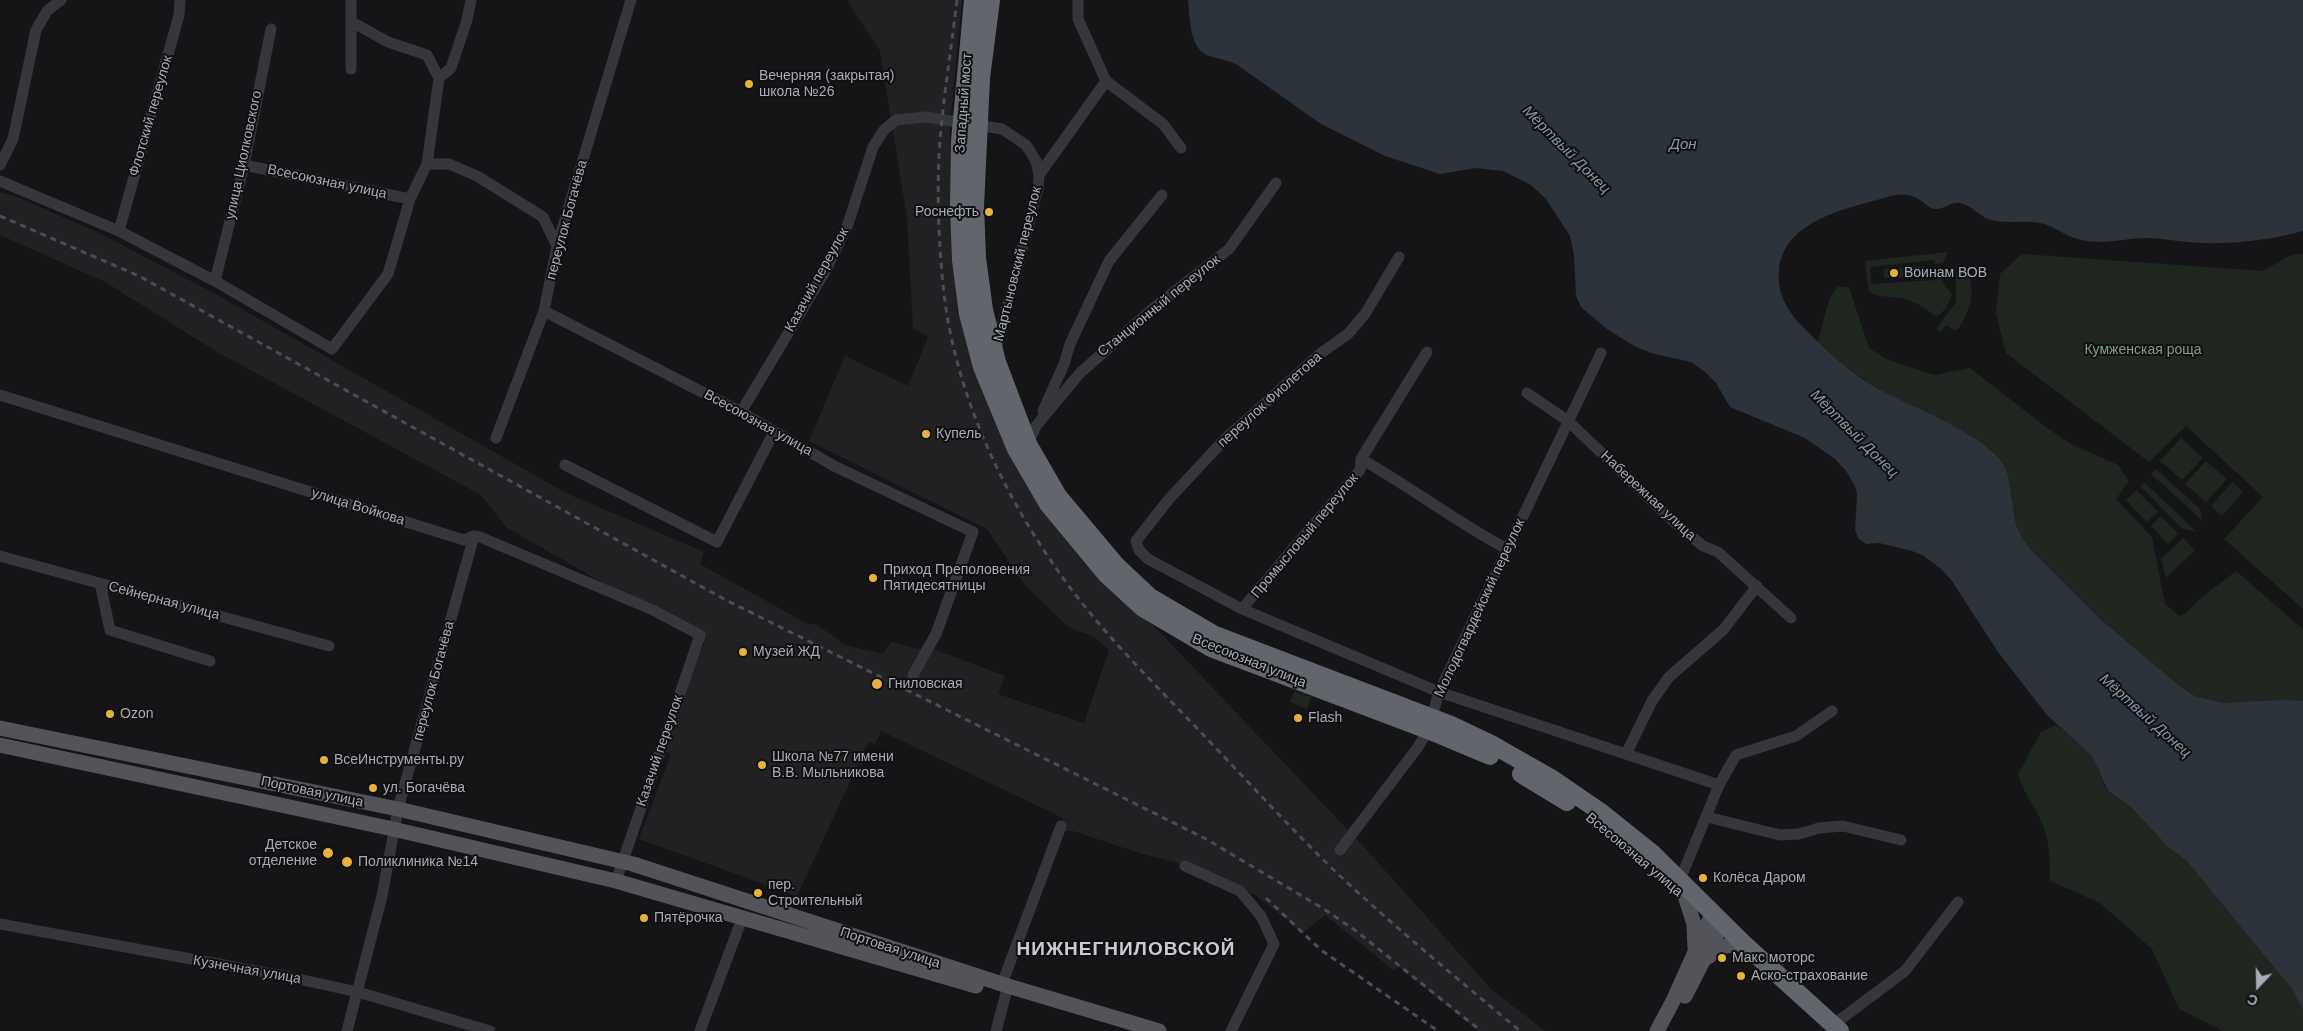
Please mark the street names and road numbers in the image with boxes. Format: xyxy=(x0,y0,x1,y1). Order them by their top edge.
street label: Западный мост xyxy=(952,52,976,154)
street label: Флотский переулок xyxy=(126,54,176,178)
street label: улица Циолковского xyxy=(222,89,266,221)
street label: переулок Богачёва xyxy=(543,158,591,282)
street label: Всесоюзная улица xyxy=(266,161,388,203)
street label: Мартыновский переулок xyxy=(991,185,1045,343)
street label: Казачий переулок xyxy=(781,225,853,335)
street label: Станционный переулок xyxy=(1094,252,1224,360)
street label: переулок Фиолетова xyxy=(1215,349,1325,451)
street label: Всесоюзная улица xyxy=(701,386,815,460)
street label: Набережная улица xyxy=(1597,448,1699,544)
street label: Промысловый переулок xyxy=(1248,470,1362,602)
street label: улица Войкова xyxy=(309,485,407,529)
street label: Молодогвардейский переулок xyxy=(1431,516,1529,700)
street label: Сейнерная улица xyxy=(107,578,221,624)
street label: переулок Богачёва xyxy=(410,619,458,743)
street label: Всесоюзная улица xyxy=(1190,630,1308,692)
street label: Казачий переулок xyxy=(633,693,687,809)
street label: Портовая улица xyxy=(259,773,365,811)
street label: Всесоюзная улица xyxy=(1582,810,1686,900)
street label: Портовая улица xyxy=(838,924,942,972)
street label: Кузнечная улица xyxy=(192,952,302,988)

